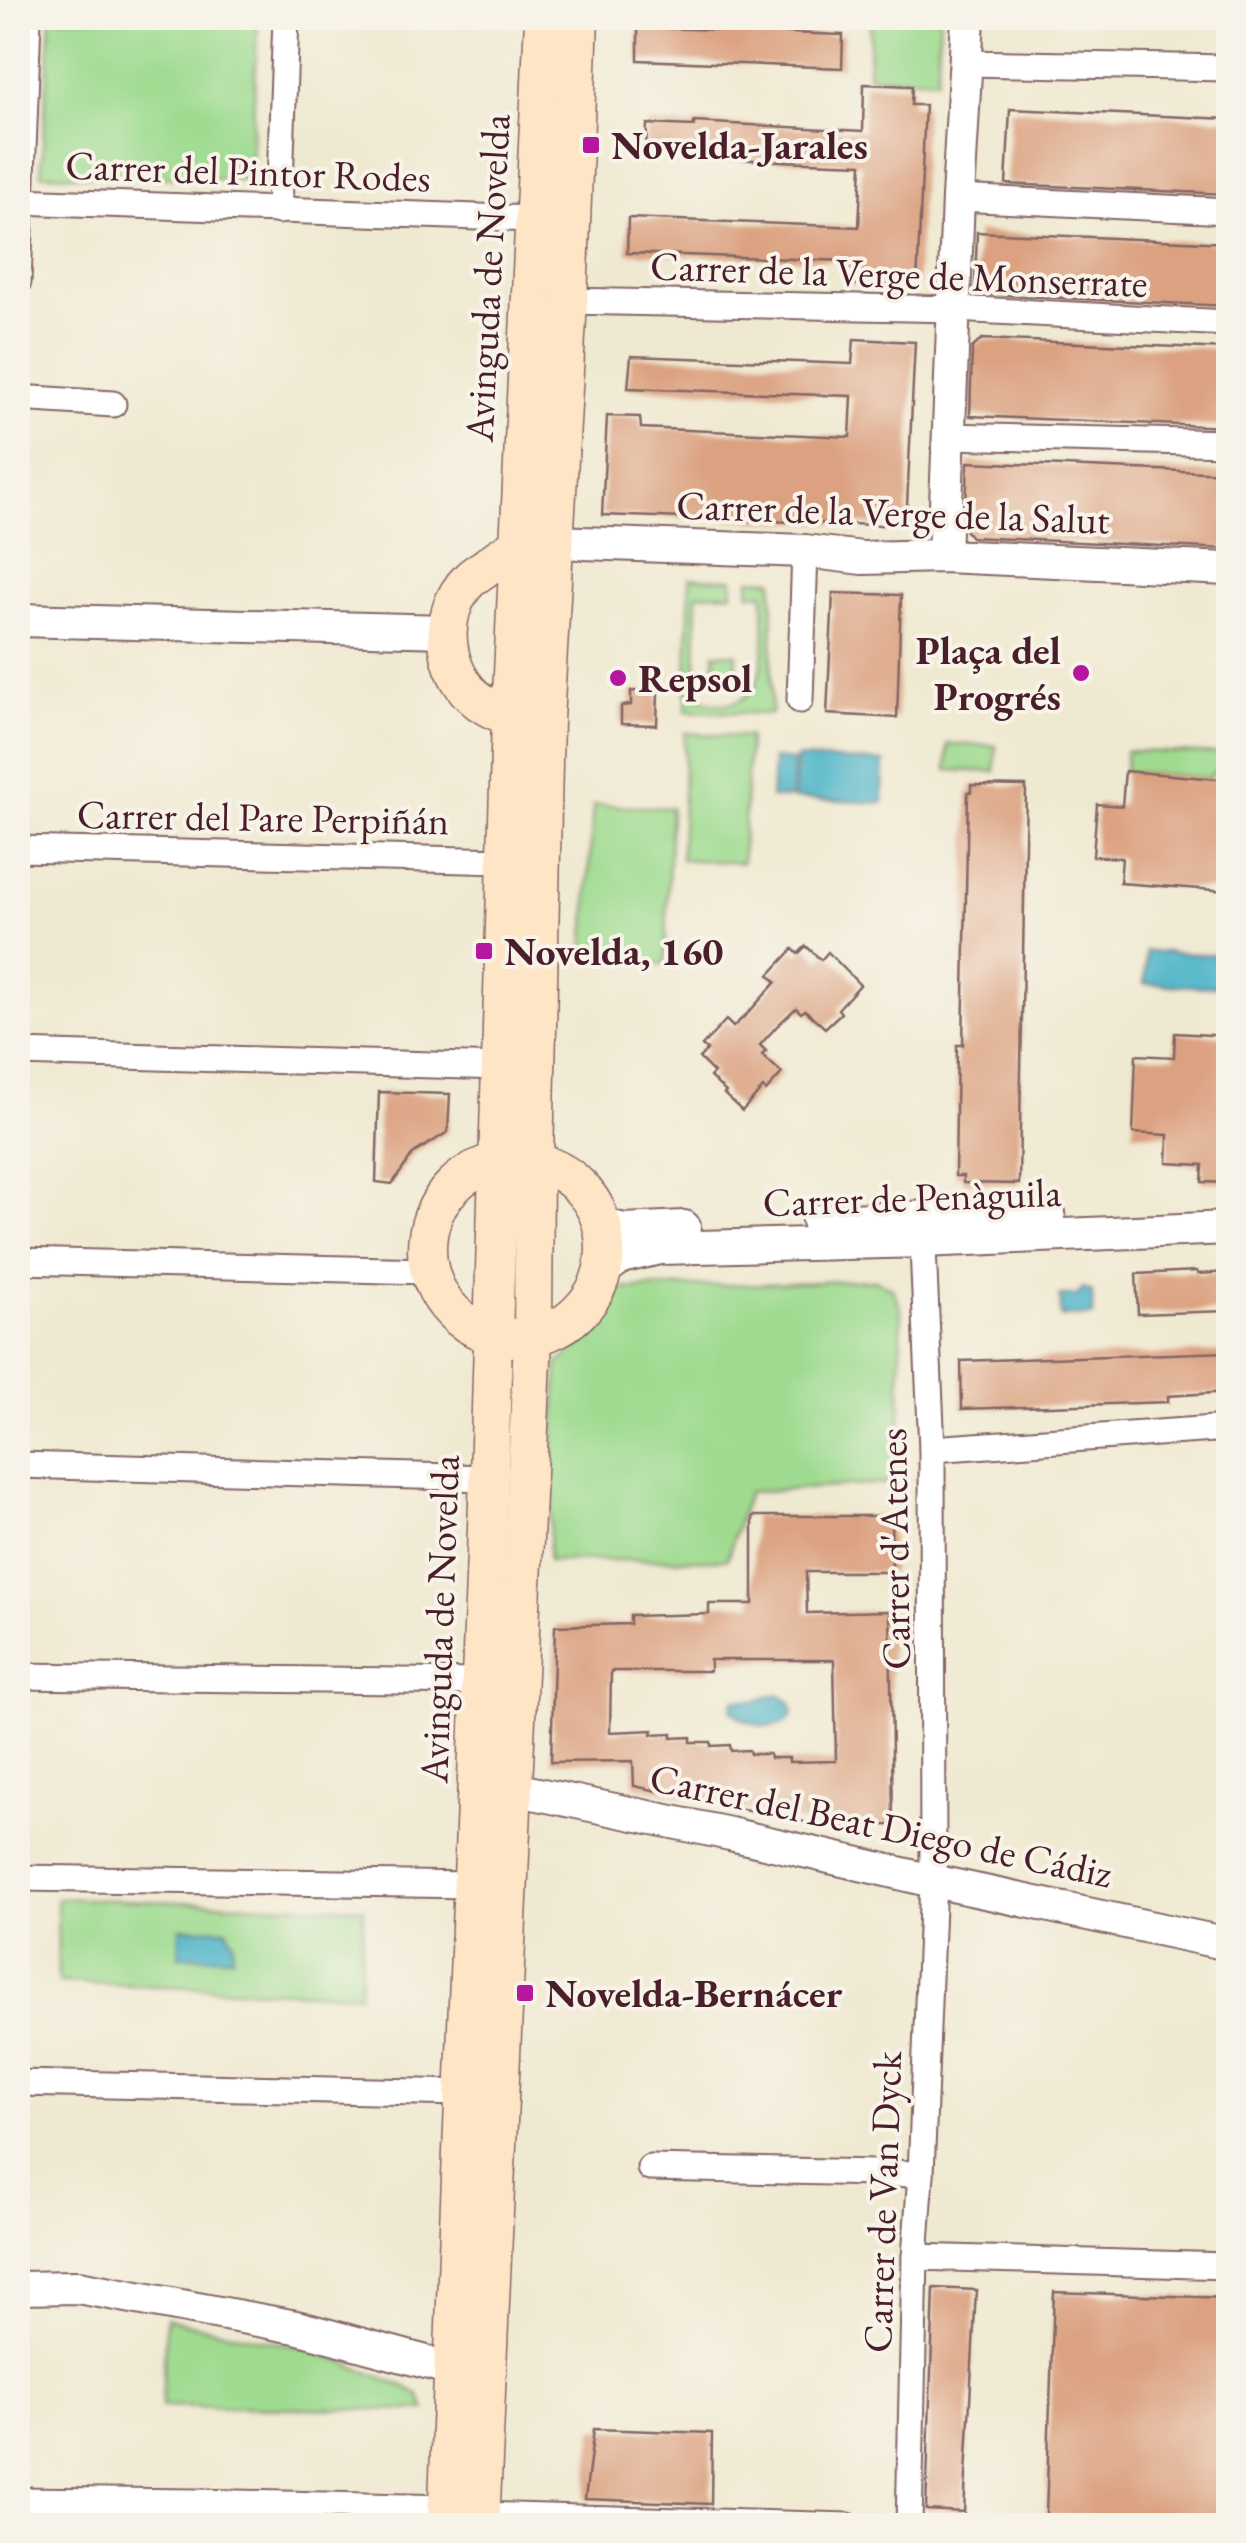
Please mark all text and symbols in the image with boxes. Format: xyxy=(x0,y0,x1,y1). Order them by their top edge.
street label: Avinguda de Novelda xyxy=(452,113,522,444)
place label: Novelda-Jarales xyxy=(611,119,868,171)
marker: Novelda-Jarales xyxy=(580,134,602,156)
street label: Carrer del Pintor Rodes xyxy=(65,139,431,203)
street label: Carrer de la Verge de Monserrate xyxy=(649,239,1149,309)
street label: Carrer de la Verge de la Salut xyxy=(675,478,1111,546)
place label: Plaça del Progrés xyxy=(915,624,1061,722)
place label: Repsol xyxy=(638,652,752,704)
marker: Plaça del Progrés xyxy=(1070,662,1092,684)
marker: Repsol xyxy=(607,667,629,689)
street label: Carrer del Pare Perpiñán xyxy=(76,788,450,846)
place label: Novelda, 160 xyxy=(504,925,723,977)
marker: Novelda, 160 xyxy=(473,940,495,962)
street label: Carrer de Penàguila xyxy=(762,1166,1062,1228)
street label: Carrer d'Atenes xyxy=(866,1428,922,1670)
street label: Avinguda de Novelda xyxy=(407,1454,471,1785)
street label: Carrer del Beat Diego de Cádiz xyxy=(645,1751,1117,1899)
place label: Novelda-Bernácer xyxy=(545,1967,843,2019)
marker: Novelda-Bernácer xyxy=(514,1982,536,2004)
street label: Carrer de Van Dyck xyxy=(851,2049,913,2354)

